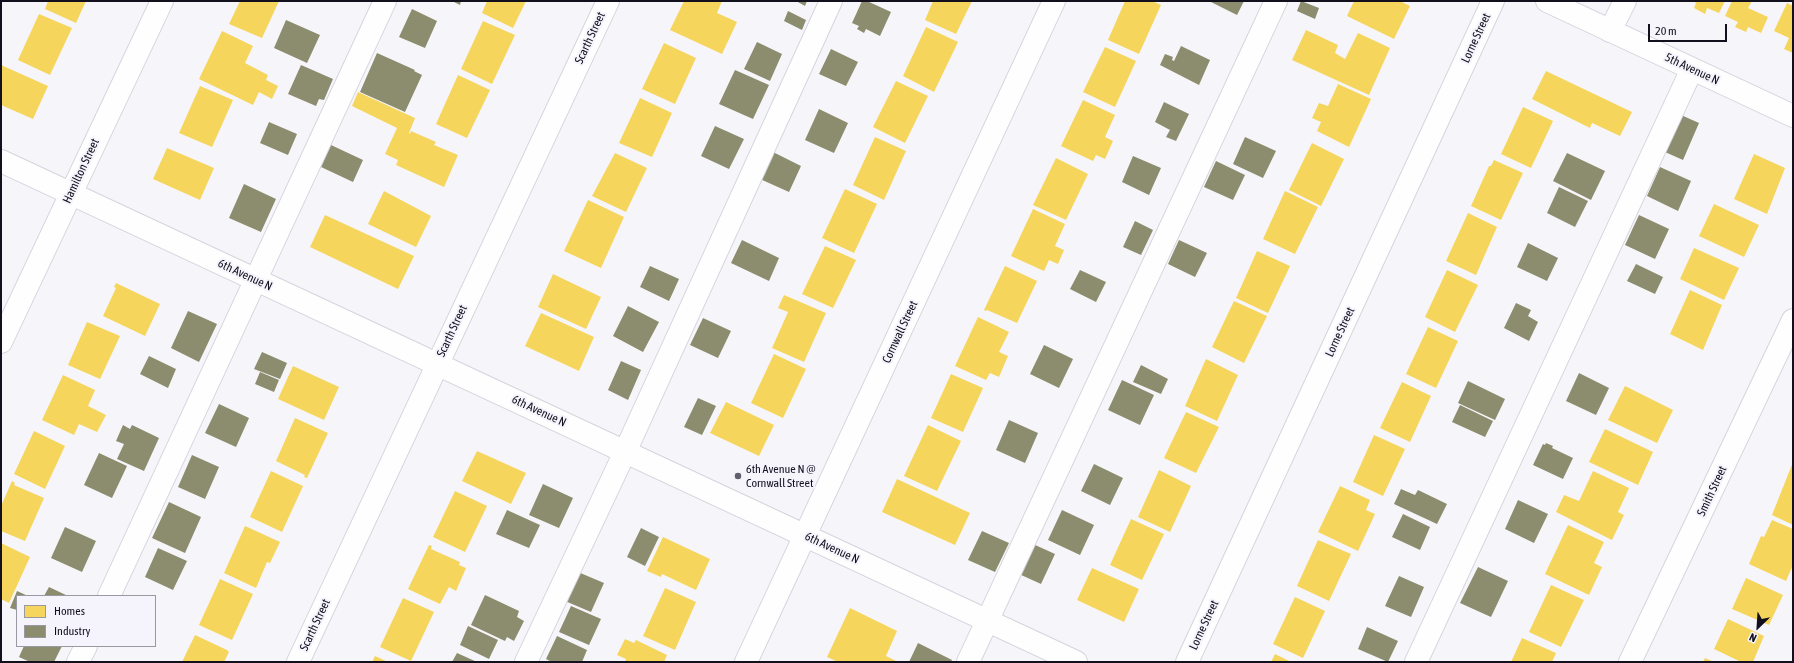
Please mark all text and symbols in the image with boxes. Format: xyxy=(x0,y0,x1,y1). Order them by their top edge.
street label: Scarth Street xyxy=(572,10,608,66)
street label: Lorne Street xyxy=(1458,11,1494,65)
scale bar xyxy=(1650,16,1729,42)
text: 20 m xyxy=(1655,24,1677,38)
street label: 5th Avenue N xyxy=(1662,50,1722,88)
street label: Hamilton Street xyxy=(60,136,102,206)
street label: 6th Avenue N xyxy=(215,256,275,294)
street label: Cornwall Street xyxy=(879,298,921,366)
street label: Scarth Street xyxy=(434,303,470,359)
street label: Lorne Street xyxy=(1322,305,1358,359)
street label: 6th Avenue N xyxy=(509,392,569,430)
place label: 6th Avenue N @ Cornwall Street xyxy=(746,462,816,490)
street label: Smith Street xyxy=(1694,464,1730,518)
marker: 6th Avenue N @ Cornwall Street xyxy=(733,471,743,481)
street label: 6th Avenue N xyxy=(802,529,862,567)
legend xyxy=(16,595,156,647)
street label: Scarth Street xyxy=(297,597,333,653)
street label: Lorne Street xyxy=(1186,598,1222,652)
text: Homes xyxy=(54,604,85,618)
north arrow xyxy=(1738,607,1778,647)
text: Industry xyxy=(54,624,91,638)
text: N xyxy=(1747,631,1758,645)

